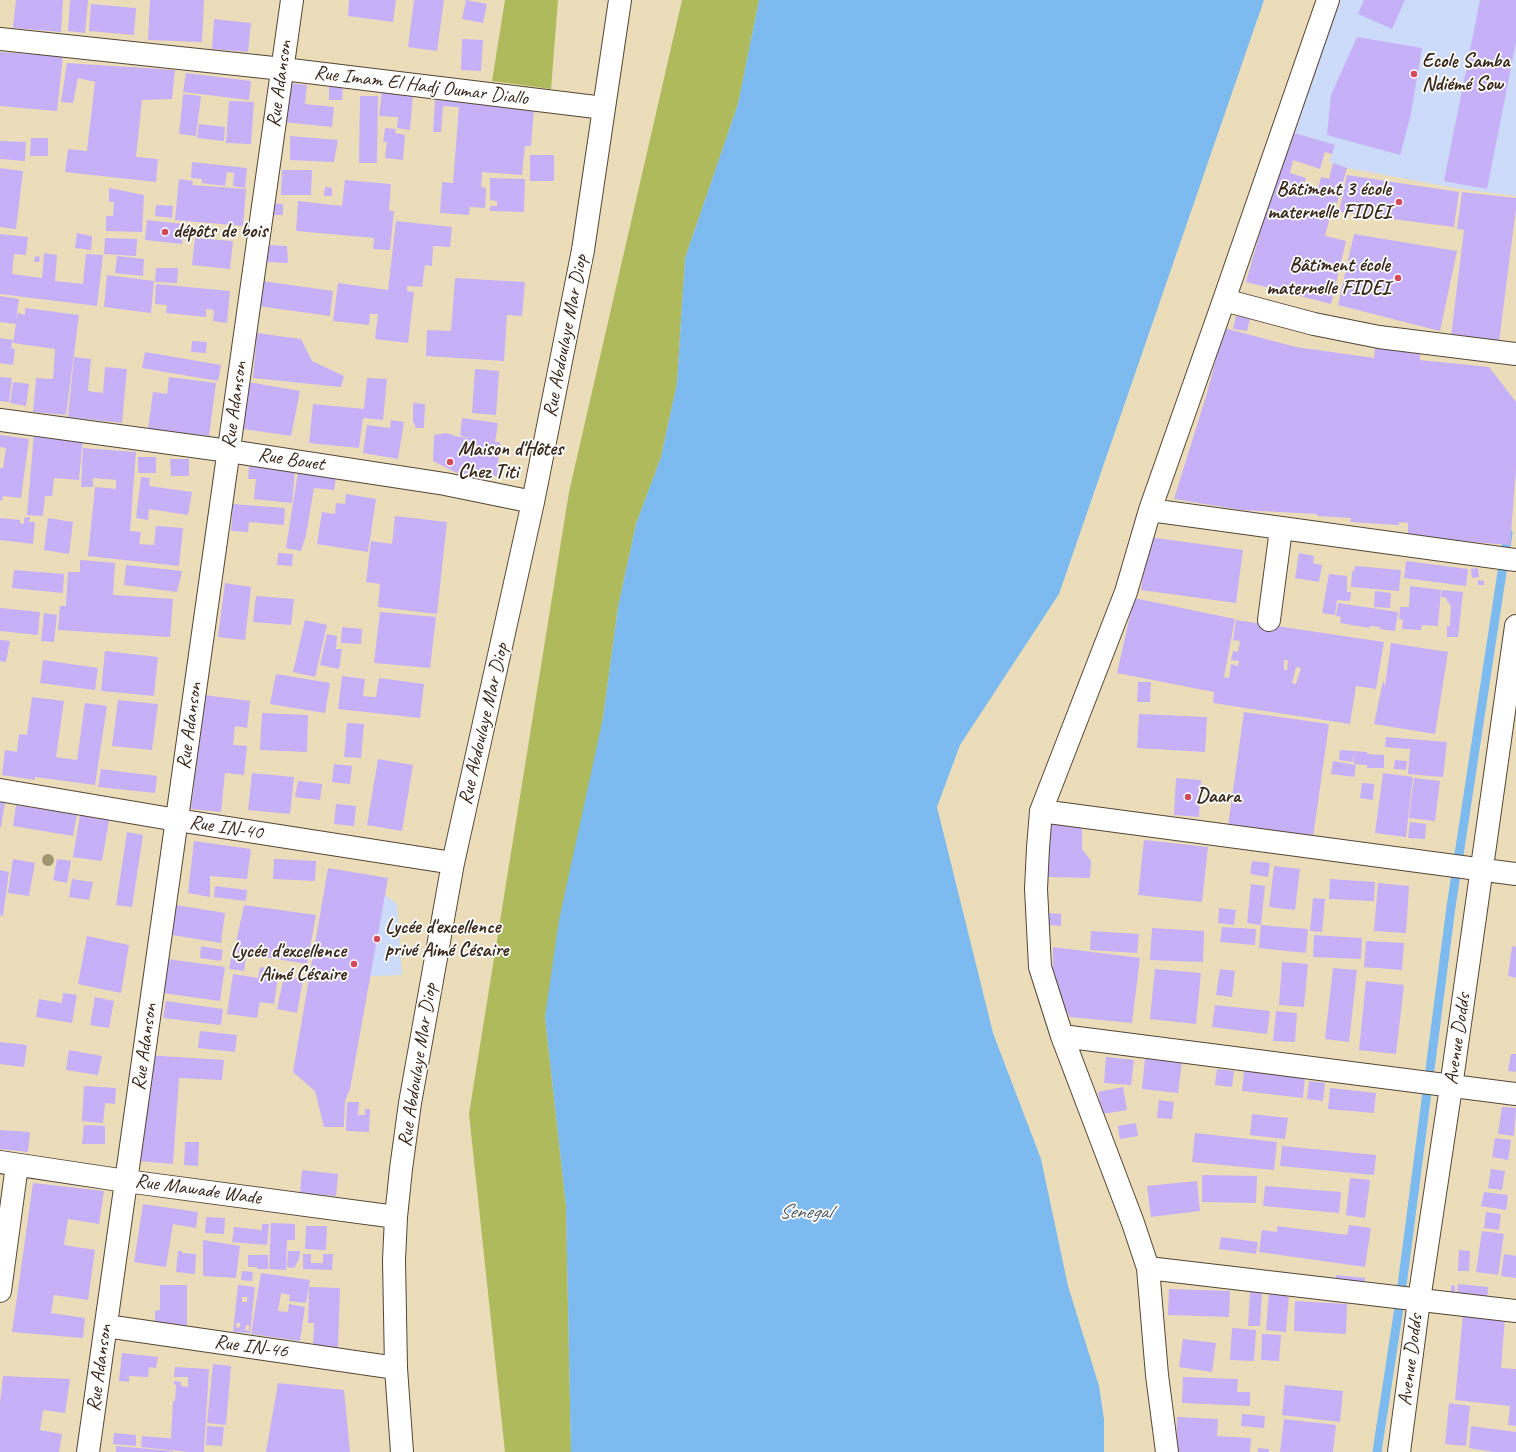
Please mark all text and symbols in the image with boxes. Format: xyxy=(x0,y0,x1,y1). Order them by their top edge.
street label: Rue Adanson xyxy=(262,39,298,129)
place label: Ecole Samba Ndiémé Sow xyxy=(1422,50,1509,97)
street label: Rue Imam El Hadj Oumar Diallo xyxy=(313,61,529,111)
marker: Ecole Samba Ndiémé Sow xyxy=(1409,69,1419,79)
place label: Bâtiment 3 école maternelle FIDEI xyxy=(1267,178,1391,225)
marker: Bâtiment 3 école maternelle FIDEI xyxy=(1394,197,1404,207)
place label: dépôts de bois xyxy=(173,220,267,244)
marker: dépôts de bois xyxy=(160,227,170,237)
street label: Rue Abdoulaye Mar Diop xyxy=(538,253,594,419)
place label: Bâtiment école maternelle FIDEI xyxy=(1266,254,1390,301)
marker: Bâtiment école maternelle FIDEI xyxy=(1393,273,1403,283)
street label: Rue Adanson xyxy=(217,360,253,450)
place label: Maison d'Hôtes Chez Titi xyxy=(458,438,563,485)
street label: Rue Bouet xyxy=(256,443,326,477)
marker: Maison d'Hôtes Chez Titi xyxy=(445,457,455,467)
street label: Rue Abdoulaye Mar Diop xyxy=(454,641,514,807)
street label: Rue Adanson xyxy=(172,681,208,771)
place label: Daara xyxy=(1196,785,1240,809)
marker: Daara xyxy=(1183,792,1193,802)
street label: Rue IN-40 xyxy=(188,810,264,846)
place label: Lycée d'excellence privé Aimé Césaire xyxy=(385,916,508,963)
marker: Lycée d'excellence privé Aimé Césaire xyxy=(372,934,382,944)
place label: Lycée d'excellence Aimé Césaire xyxy=(231,940,346,987)
marker: Lycée d'excellence Aimé Césaire xyxy=(349,959,359,969)
street label: Rue Abdoulaye Mar Diop xyxy=(393,982,443,1148)
street label: Avenue Dodds xyxy=(1440,992,1476,1086)
street label: Rue Adanson xyxy=(127,1002,163,1092)
street label: Rue Mawade Wade xyxy=(134,1169,262,1211)
water label: Senegal xyxy=(779,1199,831,1225)
street label: Avenue Dodds xyxy=(1393,1313,1429,1407)
street label: Rue Adanson xyxy=(82,1323,118,1413)
street label: Rue IN-46 xyxy=(213,1330,289,1364)

